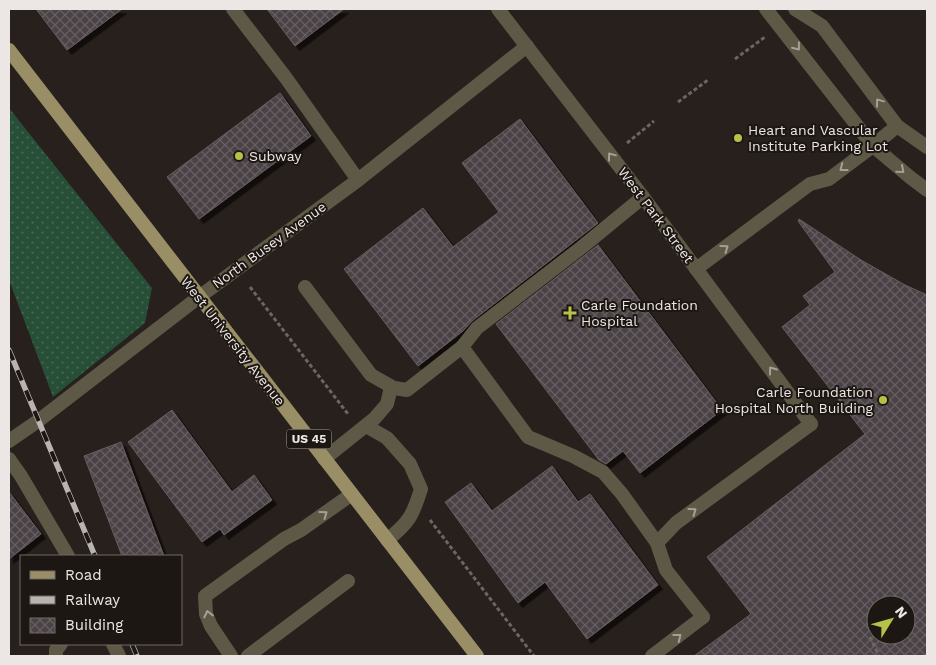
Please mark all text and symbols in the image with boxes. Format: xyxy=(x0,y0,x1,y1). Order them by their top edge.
one-way arrow xyxy=(791,41,799,50)
one-way arrow xyxy=(876,98,885,108)
place label: Heart and Vascular Institute Parking Lot xyxy=(748,122,888,154)
marker: Heart and Vascular Institute Parking Lot xyxy=(732,132,744,144)
place label: Subway xyxy=(249,148,302,164)
marker: Subway xyxy=(233,150,245,162)
one-way arrow xyxy=(609,153,617,162)
one-way arrow xyxy=(839,162,849,171)
street label: West Park Street xyxy=(615,164,697,266)
one-way arrow xyxy=(896,165,905,174)
street label: North Busey Avenue xyxy=(209,198,329,292)
one-way arrow xyxy=(719,245,729,254)
street label: West University Avenue xyxy=(178,273,288,409)
place label: Carle Foundation Hospital xyxy=(581,297,698,329)
marker: Carle Foundation Hospital xyxy=(563,306,577,320)
one-way arrow xyxy=(769,367,777,376)
place label: Carle Foundation Hospital North Building xyxy=(715,384,874,416)
marker: Carle Foundation Hospital North Building xyxy=(877,394,889,406)
road number: US 45 xyxy=(286,429,332,448)
one-way arrow xyxy=(687,508,696,516)
one-way arrow xyxy=(318,511,328,520)
legend xyxy=(20,555,182,645)
text: Road xyxy=(65,566,102,584)
text: Railway xyxy=(65,591,120,609)
north arrow xyxy=(866,595,916,645)
text: N xyxy=(892,603,911,621)
one-way arrow xyxy=(203,610,214,618)
text: Building xyxy=(65,616,123,634)
one-way arrow xyxy=(672,633,681,642)

